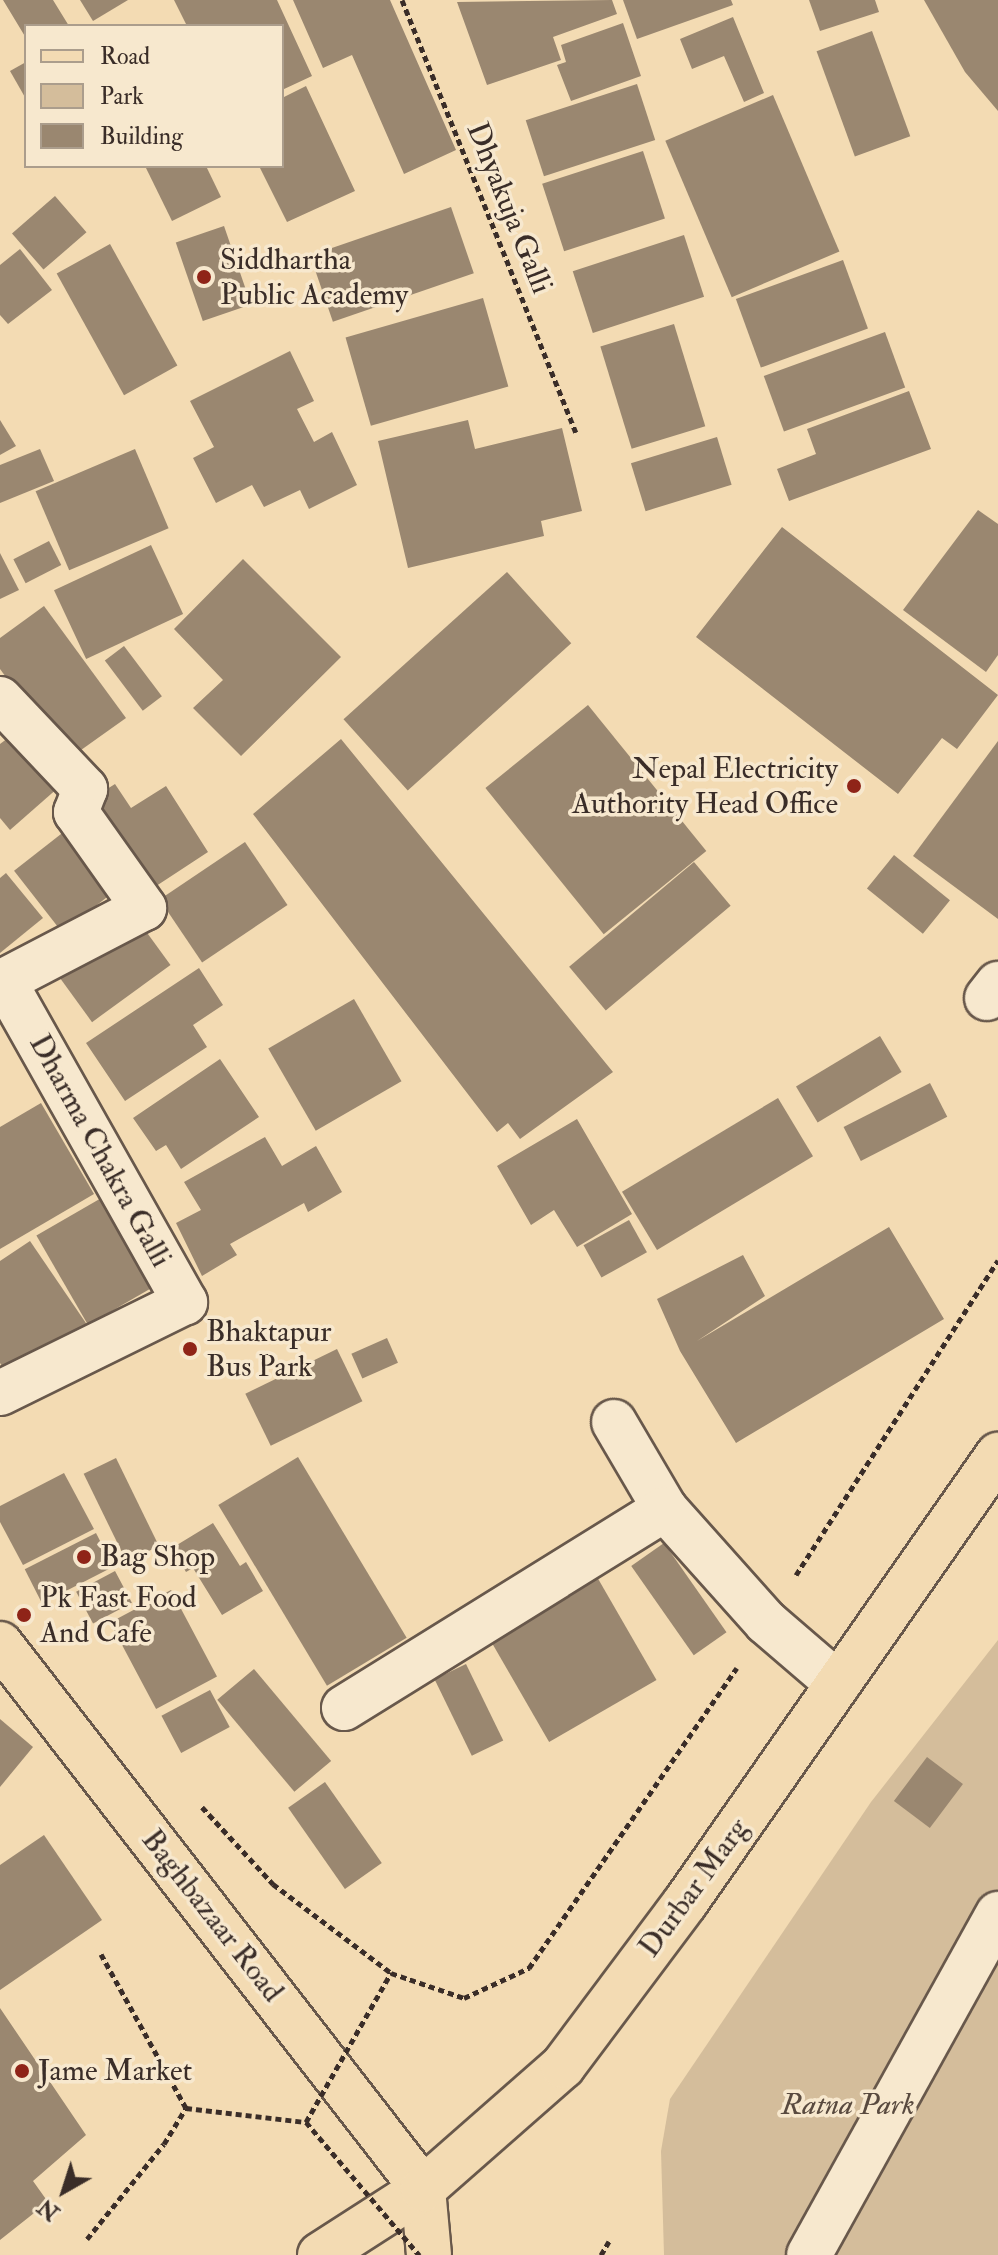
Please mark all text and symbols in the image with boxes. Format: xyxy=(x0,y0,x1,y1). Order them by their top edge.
legend xyxy=(24,24,284,168)
text: Road xyxy=(100,41,150,72)
text: Park xyxy=(100,81,144,112)
street label: Dhyakuja Galli xyxy=(458,117,560,299)
text: Building xyxy=(100,121,183,152)
place label: Siddhartha Public Academy xyxy=(220,242,408,312)
marker: Siddhartha Public Academy xyxy=(195,268,213,286)
place label: Nepal Electricity Authority Head Office xyxy=(572,751,838,822)
marker: Nepal Electricity Authority Head Office xyxy=(845,777,863,795)
street label: Dharma Chakra Galli xyxy=(21,1028,179,1274)
place label: Bhaktapur Bus Park xyxy=(206,1314,331,1384)
marker: Bhaktapur Bus Park xyxy=(181,1340,199,1358)
place label: Bag Shop xyxy=(100,1539,215,1575)
marker: Bag Shop xyxy=(75,1548,93,1566)
place label: Pk Fast Food And Cafe xyxy=(40,1580,197,1650)
marker: Pk Fast Food And Cafe xyxy=(15,1606,33,1624)
street label: Durbar Marg xyxy=(632,1812,756,1964)
street label: Baghbazaar Road xyxy=(134,1823,290,2009)
place label: Jame Market xyxy=(38,2053,192,2089)
marker: Jame Market xyxy=(13,2062,31,2080)
park label: Ratna Park xyxy=(781,2087,915,2123)
north arrow xyxy=(24,2151,104,2231)
text: N xyxy=(32,2193,65,2227)

